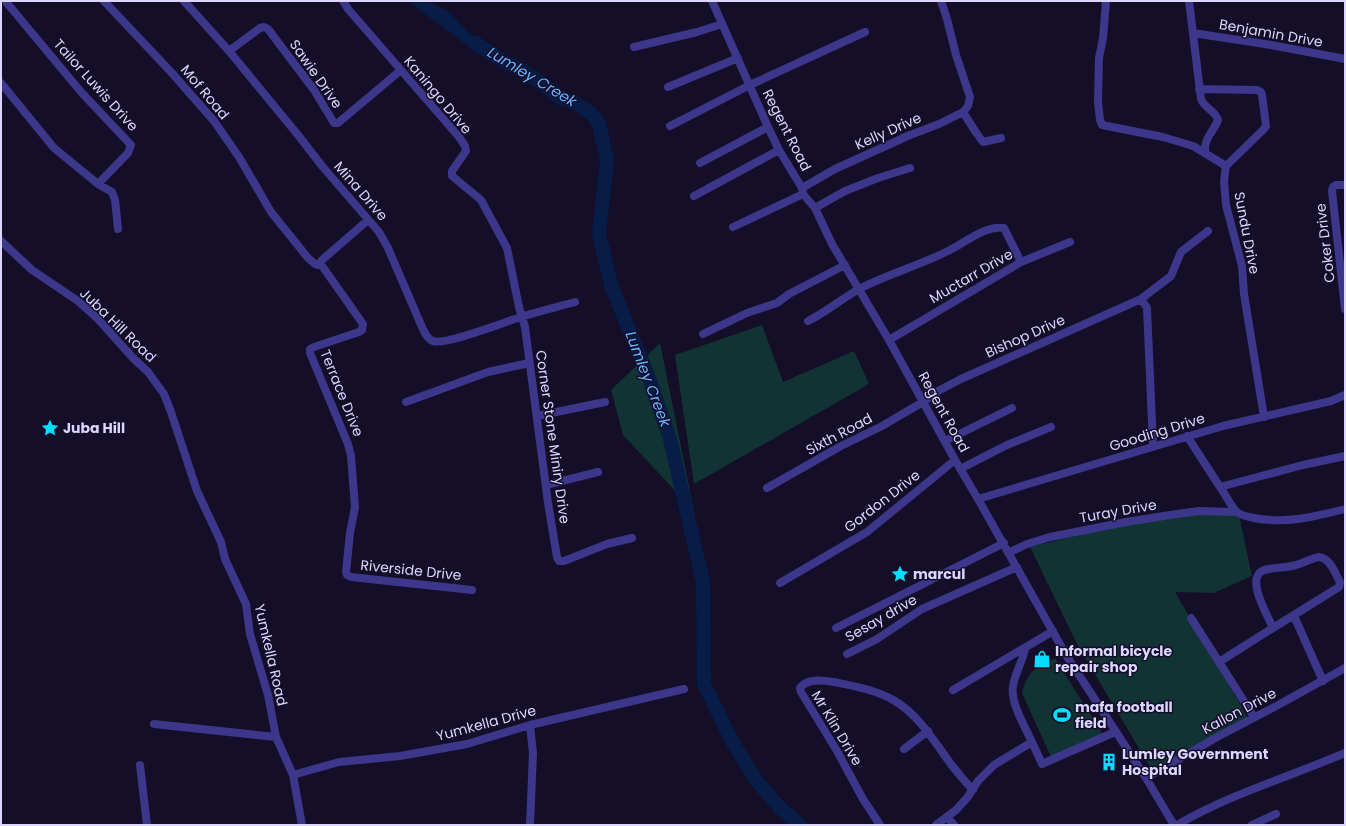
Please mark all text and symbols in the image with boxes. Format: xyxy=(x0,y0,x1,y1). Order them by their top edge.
street label: Benjamin Drive xyxy=(1218,14,1325,52)
street label: Tailor Luwis Drive xyxy=(49,34,143,136)
street label: Sawie Drive xyxy=(285,35,347,113)
water label: Lumley Creek xyxy=(484,42,582,112)
street label: Kaningo Drive xyxy=(399,52,477,139)
street label: Mof Road xyxy=(176,60,234,124)
street label: Regent Road xyxy=(758,86,816,174)
street label: Kelly Drive xyxy=(852,107,925,155)
street label: Mina Drive xyxy=(330,157,393,225)
street label: Sundu Drive xyxy=(1229,190,1265,276)
street label: Coker Drive xyxy=(1310,202,1340,284)
street label: Muctarr Drive xyxy=(926,244,1017,308)
street label: Juba Hill Road xyxy=(75,283,161,367)
street label: Bishop Drive xyxy=(982,309,1068,363)
water label: Lumley Creek xyxy=(621,328,677,431)
street label: Terrace Drive xyxy=(315,347,369,440)
street label: Corner Stone Miniry Drive xyxy=(531,349,575,525)
street label: Regent Road xyxy=(914,368,974,456)
street label: Sixth Road xyxy=(802,408,876,460)
street label: Gooding Drive xyxy=(1107,408,1208,456)
place icon: Juba Hill xyxy=(40,418,60,438)
place label: Juba Hill xyxy=(63,418,125,438)
street label: Gordon Drive xyxy=(840,465,924,537)
street label: Turay Drive xyxy=(1078,494,1158,528)
street label: Riverside Drive xyxy=(360,555,463,585)
place icon: marcul xyxy=(890,564,910,584)
place label: marcul xyxy=(913,564,965,584)
street label: Sesay drive xyxy=(841,589,921,647)
street label: Yumkella Road xyxy=(250,602,292,708)
place label: Informal bicycle repair shop xyxy=(1055,641,1172,677)
shop icon: Informal bicycle repair shop xyxy=(1032,649,1052,669)
street label: Kallon Drive xyxy=(1198,683,1280,739)
street label: Mr Klin Drive xyxy=(807,687,867,769)
place label: mafa football field xyxy=(1075,697,1173,733)
street label: Yumkella Drive xyxy=(434,700,538,746)
sports icon: mafa football field xyxy=(1052,705,1072,725)
place label: Lumley Government Hospital xyxy=(1122,744,1269,780)
building icon: Lumley Government Hospital xyxy=(1099,752,1119,772)

